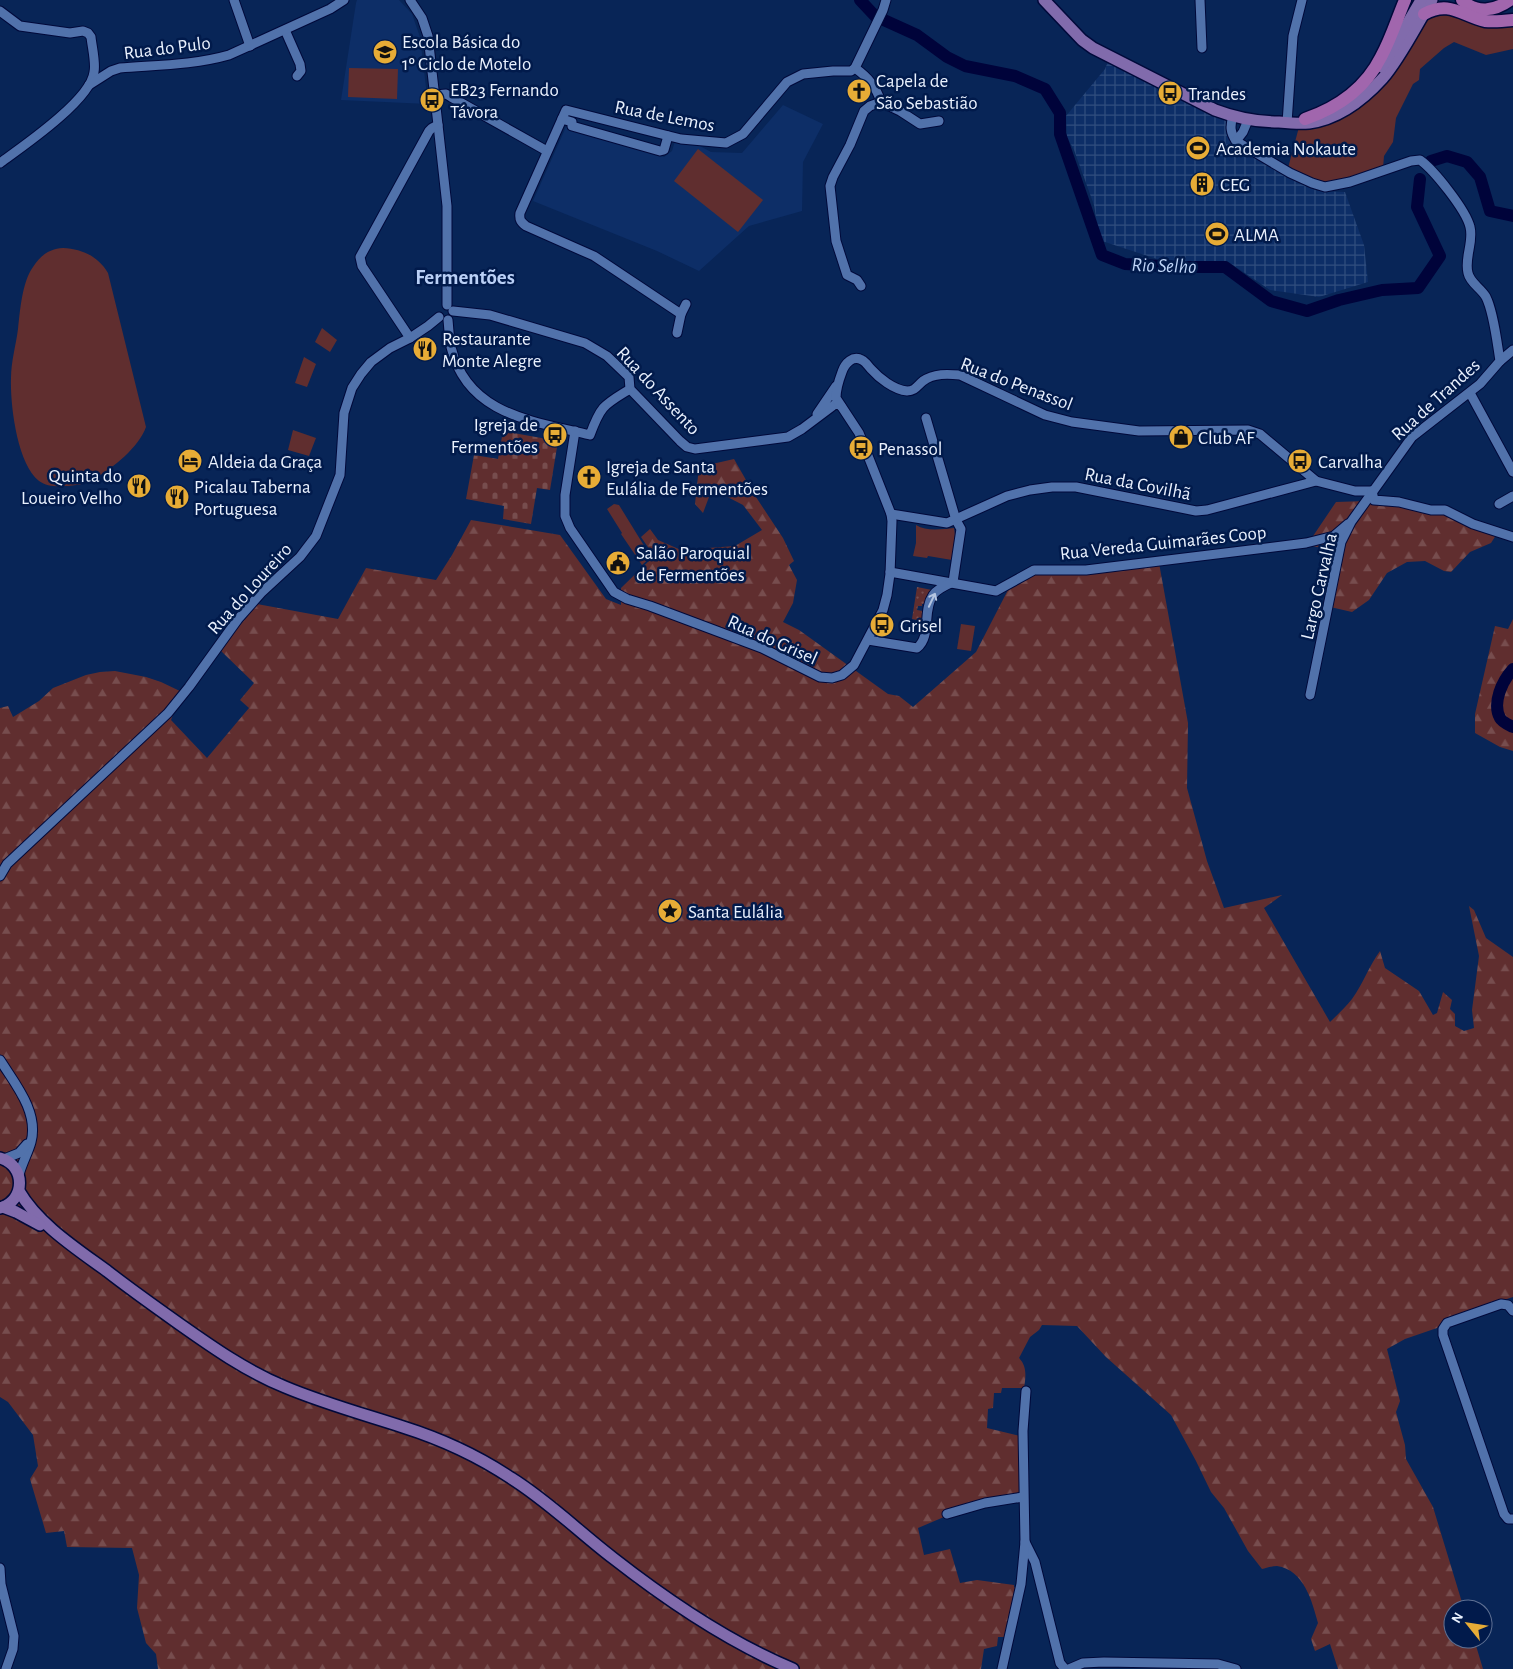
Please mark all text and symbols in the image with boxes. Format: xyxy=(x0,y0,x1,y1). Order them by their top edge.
place label: Escola Básica do 1º Ciclo de Motelo xyxy=(402,33,531,74)
street label: Rua do Pulo xyxy=(123,34,212,63)
school or university icon: Escola Básica do 1º Ciclo de Motelo xyxy=(372,39,398,65)
place label: Capela de São Sebastião xyxy=(876,72,977,113)
church icon: Capela de São Sebastião xyxy=(846,78,872,104)
bus stop icon: Trandes xyxy=(1157,80,1183,106)
place label: EB23 Fernando Távora xyxy=(450,81,559,122)
place label: Trandes xyxy=(1188,85,1246,104)
bus stop icon: EB23 Fernando Távora xyxy=(419,87,445,113)
street label: Rua de Lemos xyxy=(613,97,716,135)
sports icon: Academia Nokaute xyxy=(1185,135,1211,161)
place label: Academia Nokaute xyxy=(1216,140,1356,159)
building icon: CEG xyxy=(1189,171,1215,197)
place label: CEG xyxy=(1220,176,1250,195)
sports icon: ALMA xyxy=(1204,221,1230,247)
place label: ALMA xyxy=(1234,226,1279,245)
water label: Rio Selho xyxy=(1131,255,1197,277)
district label: Fermentões xyxy=(415,267,515,288)
place label: Restaurante Monte Alegre xyxy=(442,330,542,371)
restaurant icon: Restaurante Monte Alegre xyxy=(412,336,438,362)
street label: Rua do Assento xyxy=(612,343,703,439)
street label: Rua do Penassol xyxy=(958,354,1075,415)
street label: Rua de Trandes xyxy=(1388,356,1484,445)
place label: Igreja de Fermentões xyxy=(451,416,538,457)
bus stop icon: Igreja de Fermentões xyxy=(542,422,568,448)
shop icon: Club AF xyxy=(1168,424,1194,450)
place label: Club AF xyxy=(1198,429,1255,448)
bus stop icon: Penassol xyxy=(848,435,874,461)
place label: Penassol xyxy=(878,440,943,459)
hotel icon: Aldeia da Graça xyxy=(177,448,203,474)
bus stop icon: Carvalha xyxy=(1287,448,1313,474)
place label: Aldeia da Graça xyxy=(208,453,322,472)
place label: Carvalha xyxy=(1318,453,1383,472)
place label: Igreja de Santa Eulália de Fermentões xyxy=(606,458,768,499)
church icon: Igreja de Santa Eulália de Fermentões xyxy=(576,464,602,490)
street label: Rua da Covilhã xyxy=(1083,465,1193,504)
place label: Quinta do Loueiro Velho xyxy=(21,467,122,508)
restaurant icon: Quinta do Loueiro Velho xyxy=(126,473,152,499)
place label: Picalau Taberna Portuguesa xyxy=(194,478,311,519)
restaurant icon: Picalau Taberna Portuguesa xyxy=(164,484,190,510)
street label: Rua Vereda Guimarães Coop xyxy=(1059,523,1267,564)
street label: Largo Carvalha xyxy=(1298,531,1341,642)
street label: Rua do Loureiro xyxy=(204,540,296,638)
place label: Salão Paroquial de Fermentões xyxy=(636,544,750,585)
public building icon: Salão Paroquial de Fermentões xyxy=(605,550,631,576)
one-way arrow xyxy=(927,593,937,608)
street label: Rua do Grisel xyxy=(725,612,820,669)
bus stop icon: Grisel xyxy=(869,612,895,638)
place label: Grisel xyxy=(900,617,942,636)
place icon: Santa Eulália xyxy=(657,898,683,924)
place label: Santa Eulália xyxy=(688,903,783,922)
north arrow xyxy=(1443,1599,1493,1649)
text: N xyxy=(1449,1610,1466,1626)

